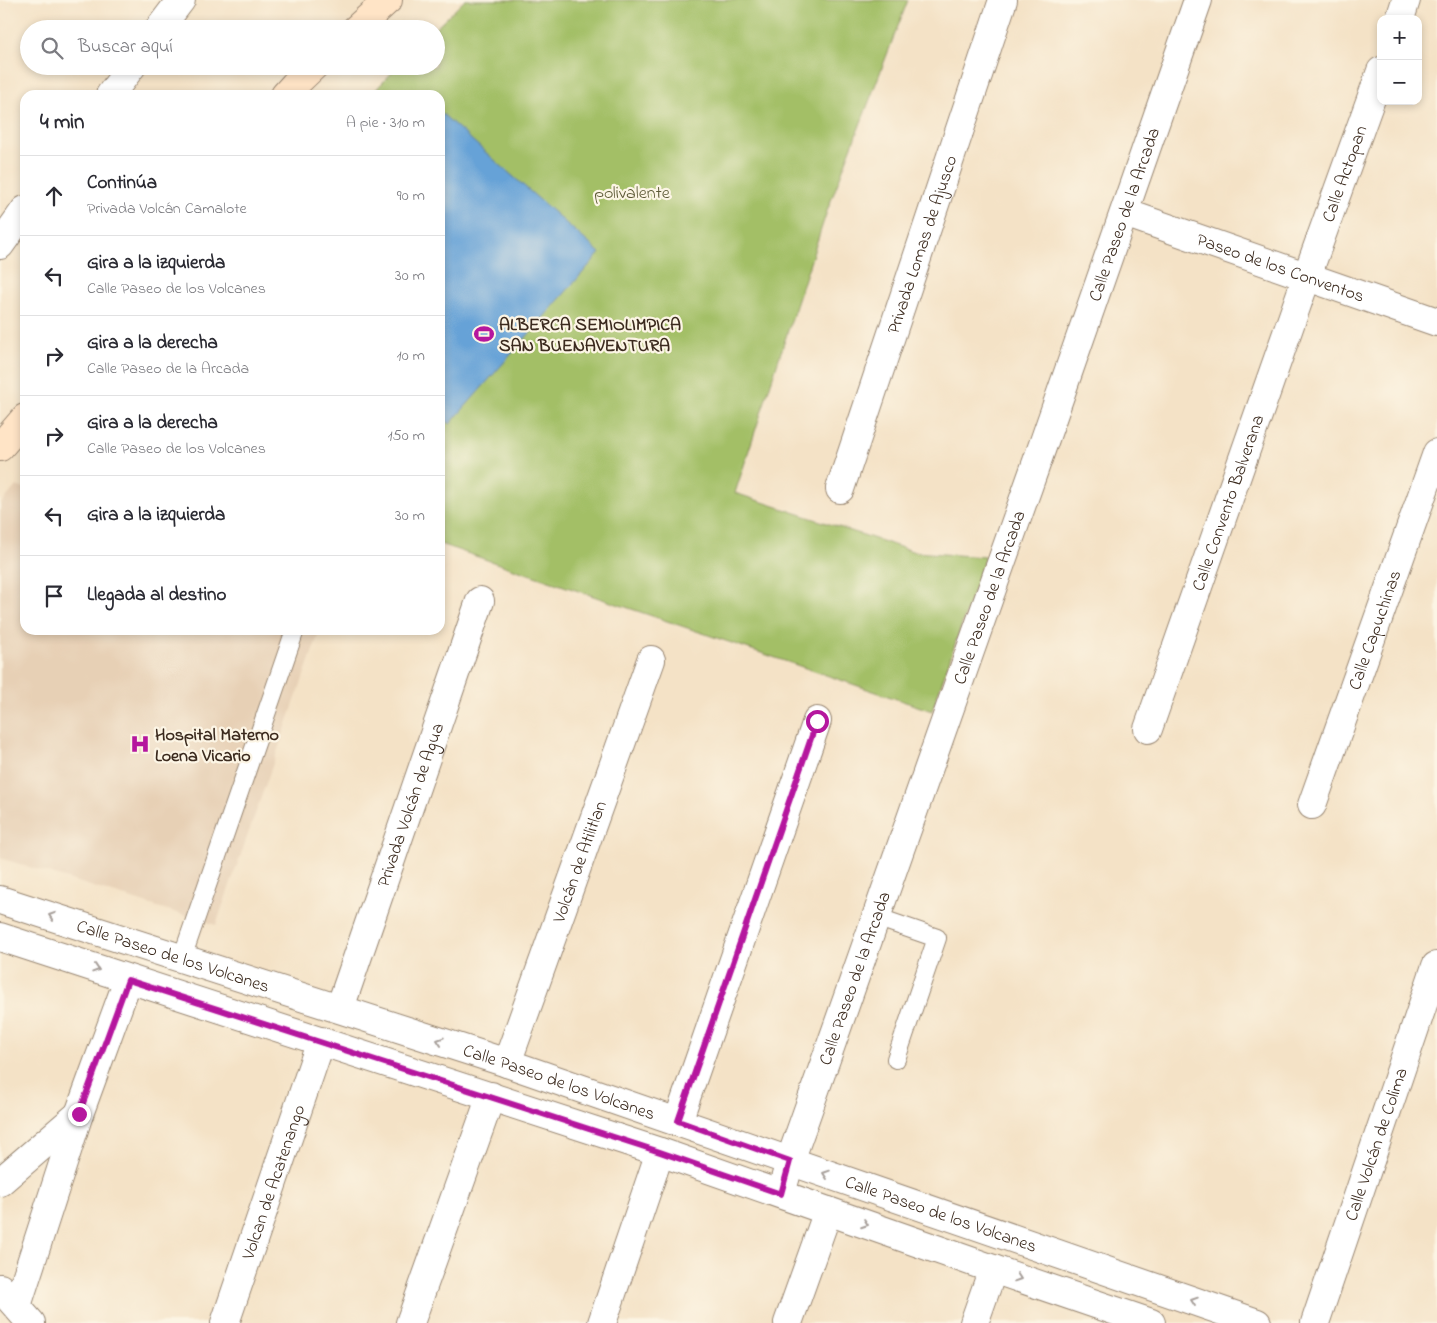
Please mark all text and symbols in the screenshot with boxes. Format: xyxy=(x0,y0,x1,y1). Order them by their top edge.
map controls xyxy=(1377,15,1422,105)
button: + xyxy=(1377,15,1422,60)
search box xyxy=(20,20,445,75)
icon: search xyxy=(38,34,66,62)
text: Buscar aquí xyxy=(78,34,173,61)
button: − xyxy=(1377,60,1422,105)
text: 4 min xyxy=(40,108,84,138)
text: A pie · 310 m xyxy=(346,111,425,135)
street label: Calle Actopan xyxy=(1316,122,1375,226)
street label: Calle Paseo de la Arcada xyxy=(1083,124,1168,306)
street label: Privada Lomas de Ajusco xyxy=(882,152,965,338)
text: Continúa xyxy=(87,170,157,197)
park label: polivalente xyxy=(594,181,671,207)
icon: ahead xyxy=(40,182,68,210)
text: 90 m xyxy=(397,184,425,208)
text: Privada Volcán Camalote xyxy=(87,197,247,221)
street label: Paseo de los Conventos xyxy=(1193,228,1368,311)
text: Gira a la izquierda xyxy=(87,250,225,277)
icon: left xyxy=(40,262,68,290)
text: 30 m xyxy=(395,264,425,288)
text: Calle Paseo de los Volcanes xyxy=(87,277,266,301)
place label: ALBERCA SEMIOLIMPICA SAN BUENAVENTURA xyxy=(499,313,681,360)
sports icon: ALBERCA SEMIOLIMPICA SAN BUENAVENTURA xyxy=(473,323,495,345)
text: Gira a la derecha xyxy=(87,330,218,357)
icon: right xyxy=(40,342,68,370)
text: 10 m xyxy=(397,344,425,368)
text: Calle Paseo de la Arcada xyxy=(87,357,249,381)
text: Gira a la derecha xyxy=(87,410,218,437)
street label: Calle Convento Balverana xyxy=(1186,412,1272,595)
icon: right xyxy=(40,422,68,450)
text: 150 m xyxy=(387,424,425,448)
text: Calle Paseo de los Volcanes xyxy=(87,437,266,461)
icon: left xyxy=(40,502,68,530)
text: Gira a la izquierda xyxy=(87,502,225,529)
text: 30 m xyxy=(395,504,425,528)
street label: Calle Paseo de la Arcada xyxy=(948,507,1034,688)
street label: Calle Capuchinas xyxy=(1343,567,1409,694)
icon: arrive xyxy=(40,582,68,610)
text: Llegada al destino xyxy=(87,582,226,609)
route start xyxy=(806,710,829,733)
street label: Privada Volcán de Agua xyxy=(372,720,452,891)
place label: Hospital Materno Loena Vicario xyxy=(155,723,279,770)
hospital icon: Hospital Materno Loena Vicario xyxy=(129,733,151,755)
street label: Volcán de Atilitlan xyxy=(547,797,615,928)
street label: Calle Paseo de la Arcada xyxy=(813,888,899,1069)
one-way arrow xyxy=(49,912,57,922)
street label: Calle Paseo de los Volcanes xyxy=(73,914,273,1001)
one-way arrow xyxy=(91,963,100,973)
one-way arrow xyxy=(437,1036,445,1046)
street label: Calle Paseo de los Volcanes xyxy=(459,1039,658,1128)
street label: Calle Volcán de Colima xyxy=(1339,1064,1416,1225)
street label: Volcan de Acatenango xyxy=(236,1102,313,1264)
route end xyxy=(68,1103,91,1126)
one-way arrow xyxy=(822,1170,830,1180)
street label: Calle Paseo de los Volcanes xyxy=(841,1170,1040,1261)
one-way arrow xyxy=(860,1218,869,1228)
one-way arrow xyxy=(1013,1272,1022,1282)
one-way arrow xyxy=(1190,1297,1199,1307)

